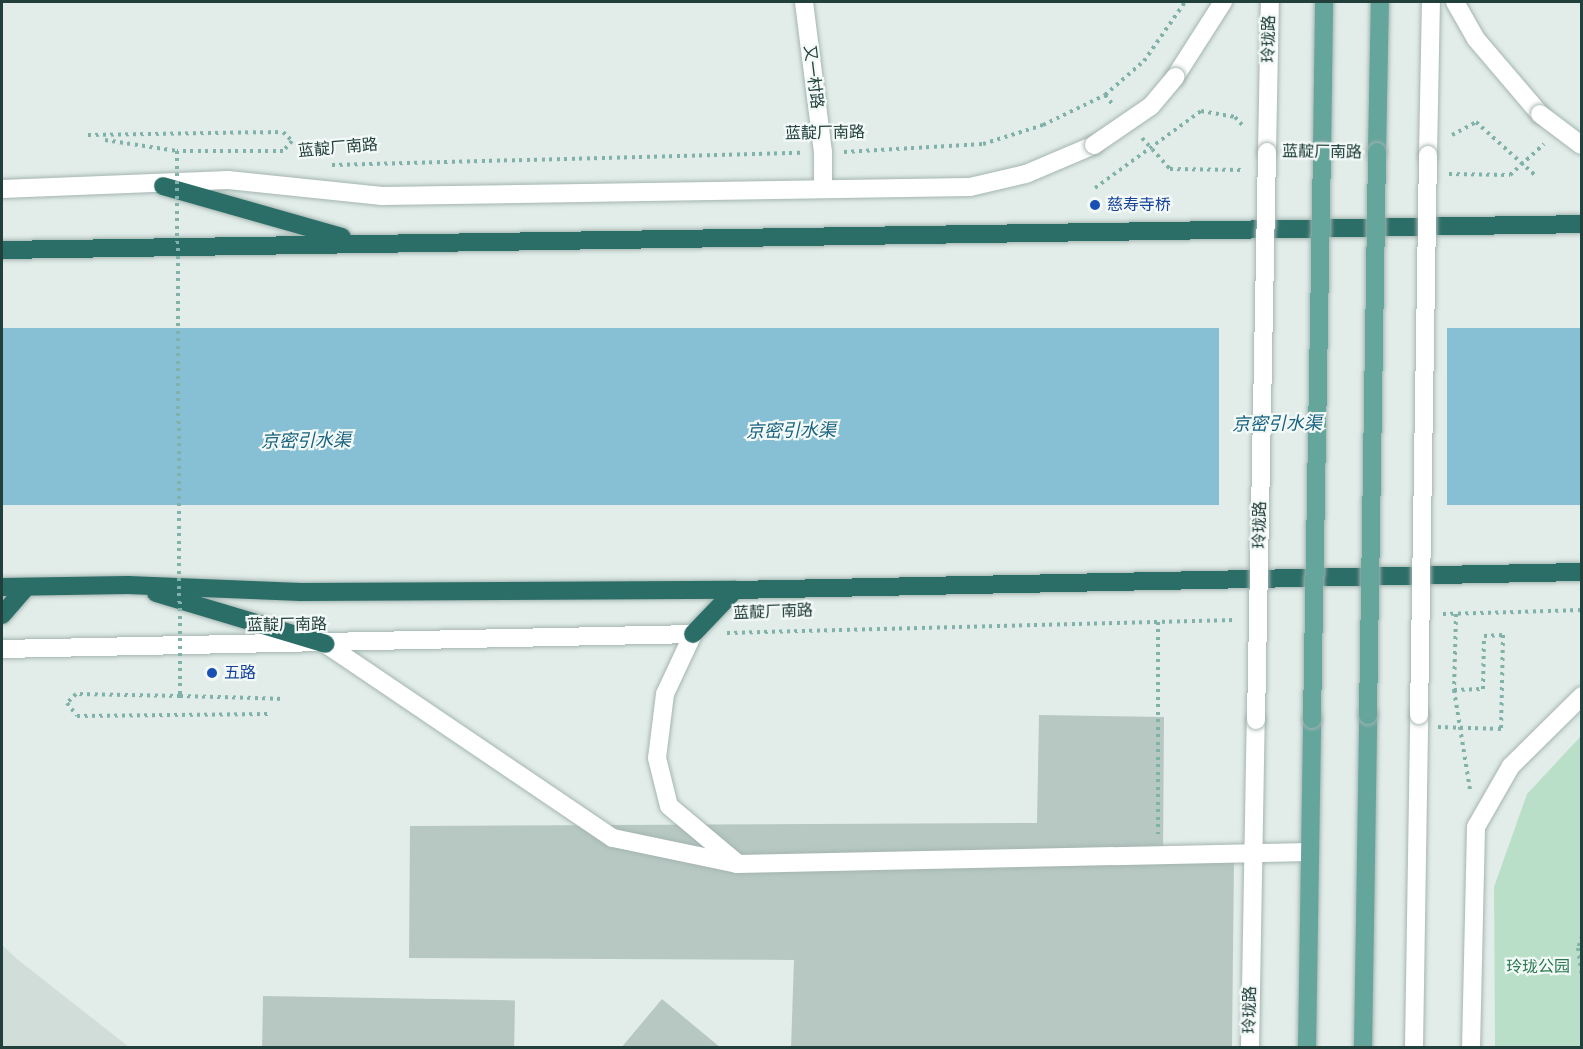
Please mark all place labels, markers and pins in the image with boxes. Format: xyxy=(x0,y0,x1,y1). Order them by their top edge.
place label: 慈寿寺桥 xyxy=(1107,195,1171,215)
marker: 慈寿寺桥 xyxy=(1088,198,1102,212)
place label: 五路 xyxy=(224,663,256,683)
marker: 五路 xyxy=(205,666,219,680)

